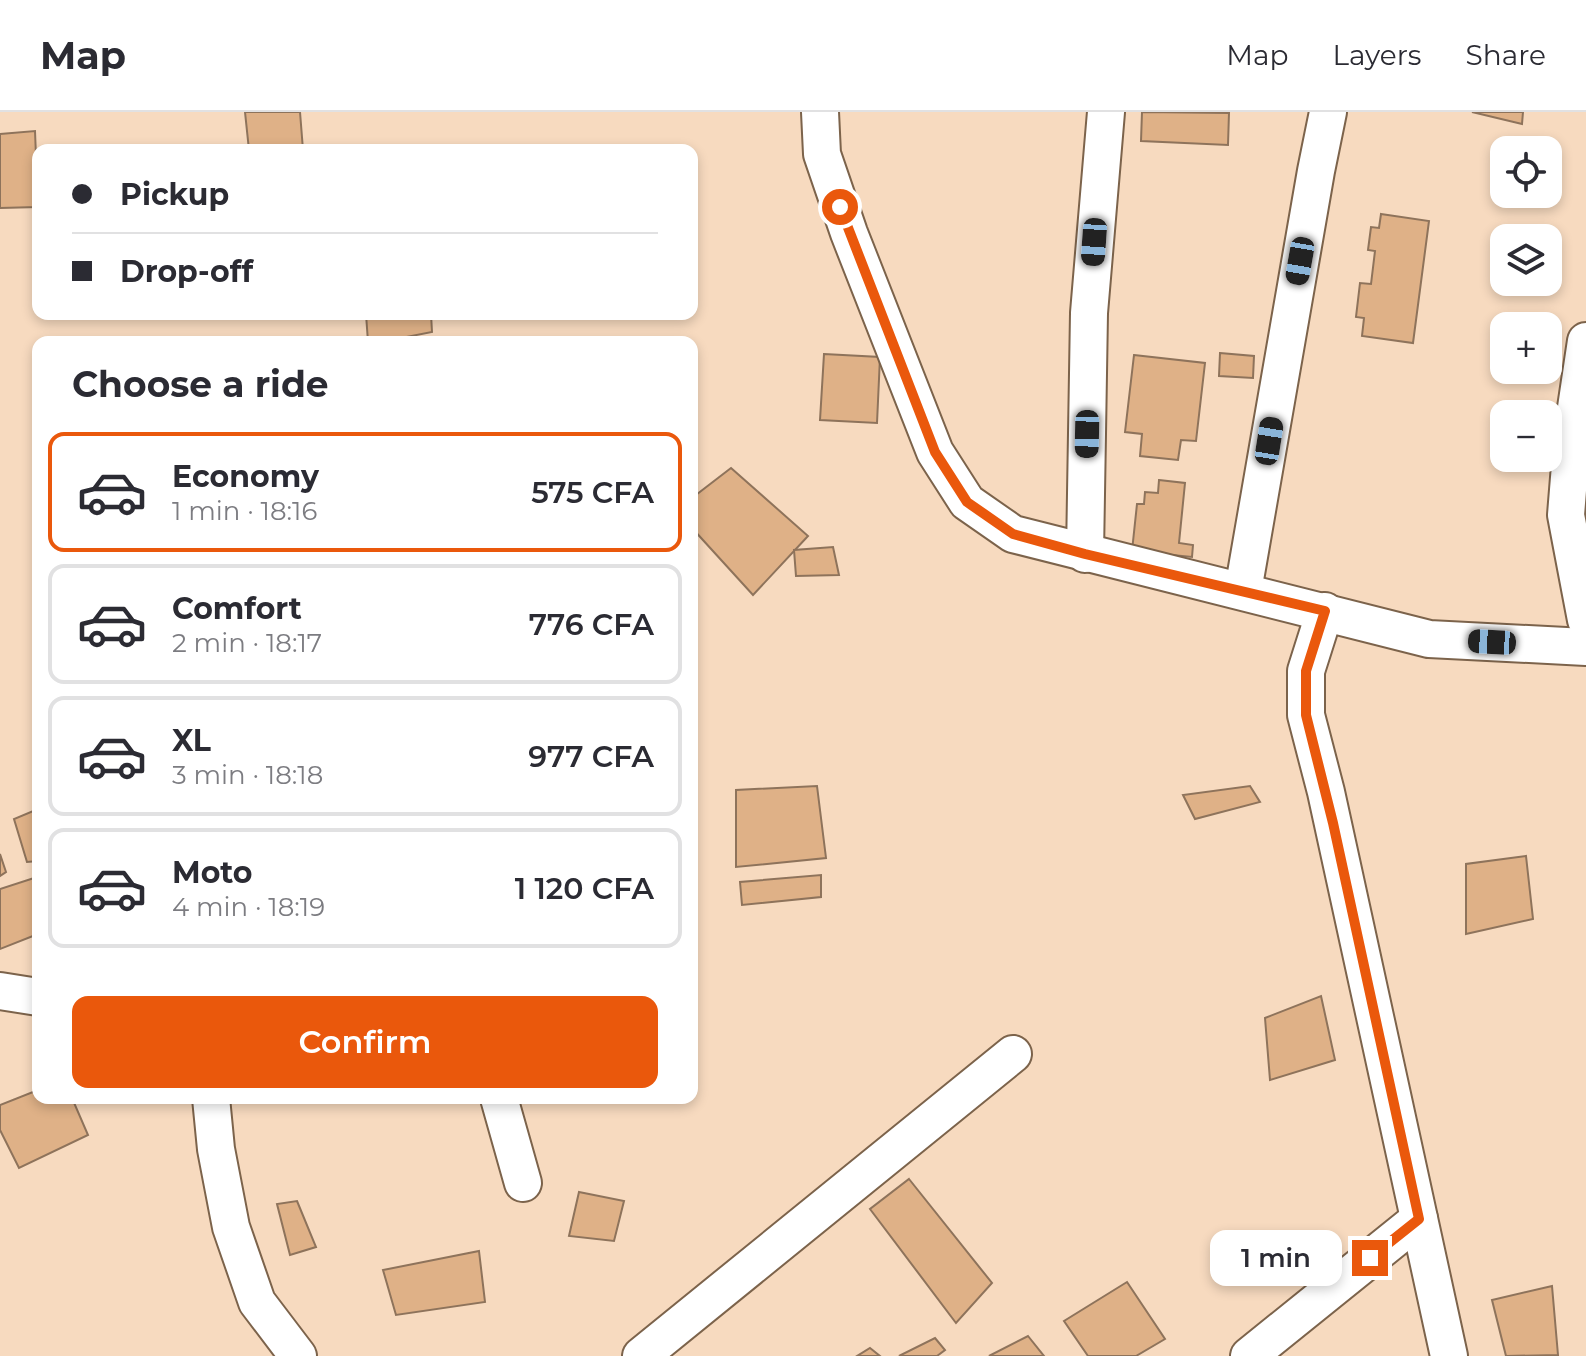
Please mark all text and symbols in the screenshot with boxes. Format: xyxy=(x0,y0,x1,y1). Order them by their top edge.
text: Map xyxy=(40,32,126,79)
text: Map xyxy=(1226,38,1289,72)
text: Layers xyxy=(1333,38,1422,72)
text: Share xyxy=(1466,38,1546,72)
map controls xyxy=(1490,136,1562,472)
button: locate xyxy=(1490,136,1562,208)
text: Pickup xyxy=(120,176,229,213)
route start xyxy=(822,189,858,225)
car xyxy=(1080,217,1108,267)
button: layers xyxy=(1490,224,1562,296)
car xyxy=(1284,235,1316,287)
text: Drop-off xyxy=(120,253,253,290)
button: + xyxy=(1490,312,1562,384)
text: Choose a ride xyxy=(72,362,329,406)
button: − xyxy=(1490,400,1562,472)
car xyxy=(1075,410,1099,458)
car xyxy=(1253,415,1285,467)
icon: car xyxy=(76,456,148,528)
text: Economy xyxy=(172,458,319,495)
text: 575 CFA xyxy=(531,474,654,511)
text: 1 min · 18:16 xyxy=(172,495,317,527)
icon: car xyxy=(76,588,148,660)
text: Comfort xyxy=(172,590,302,627)
text: 776 CFA xyxy=(529,606,654,643)
text: 2 min · 18:17 xyxy=(172,627,322,659)
car xyxy=(1467,629,1517,655)
icon: car xyxy=(76,720,148,792)
text: XL xyxy=(172,722,211,759)
text: 977 CFA xyxy=(528,738,654,775)
text: 3 min · 18:18 xyxy=(172,759,323,791)
icon: car xyxy=(76,852,148,924)
text: Moto xyxy=(172,854,253,891)
text: 1 120 CFA xyxy=(515,870,654,907)
text: 4 min · 18:19 xyxy=(172,891,325,923)
button: Confirm xyxy=(72,996,658,1088)
callout: 1 min xyxy=(1210,1230,1342,1286)
route end xyxy=(1352,1240,1388,1276)
text: 1 min xyxy=(1241,1242,1311,1274)

